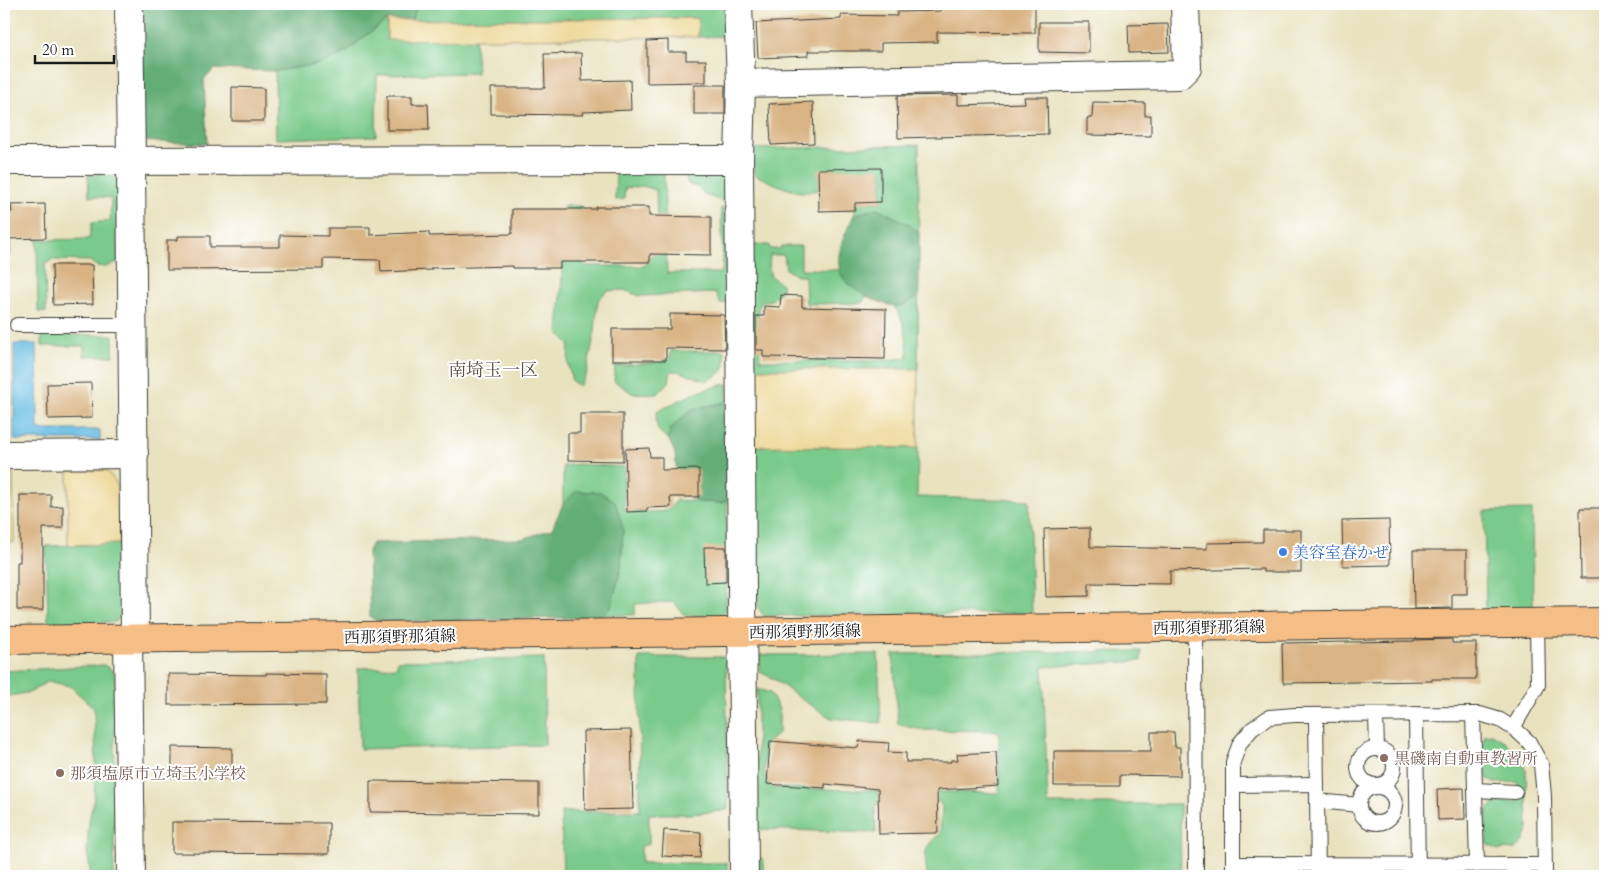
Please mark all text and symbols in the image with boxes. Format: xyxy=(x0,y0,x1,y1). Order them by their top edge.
scale bar xyxy=(35,32,114,64)
text: 20 m xyxy=(42,40,74,60)
district label: 南埼玉一区 xyxy=(448,358,538,383)
place label: 美容室春かぜ xyxy=(1293,542,1389,564)
marker: 美容室春かぜ xyxy=(1277,546,1289,558)
street label: 西那須野那須線 xyxy=(1153,616,1265,640)
street label: 西那須野那須線 xyxy=(749,620,861,644)
street label: 西那須野那須線 xyxy=(344,625,456,649)
place label: 黒磯南自動車教習所 xyxy=(1394,748,1538,770)
marker: 黒磯南自動車教習所 xyxy=(1378,752,1390,764)
place label: 那須塩原市立埼玉小学校 xyxy=(70,763,246,785)
marker: 那須塩原市立埼玉小学校 xyxy=(54,767,66,779)

